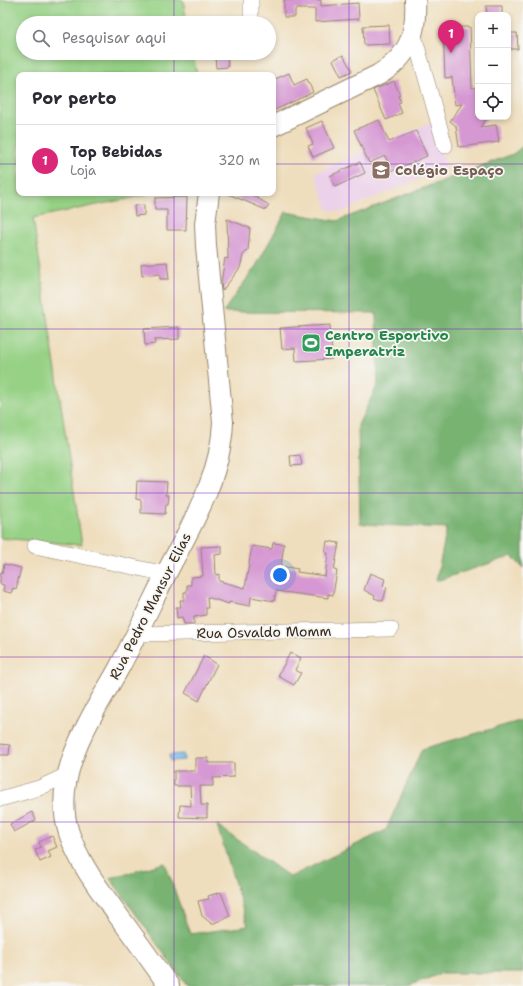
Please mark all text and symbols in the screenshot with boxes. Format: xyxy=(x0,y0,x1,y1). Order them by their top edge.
map controls xyxy=(475,12,511,120)
button: + xyxy=(475,12,511,48)
search box xyxy=(16,16,276,60)
pin: 1 xyxy=(438,20,464,53)
icon: search xyxy=(30,27,52,49)
text: Pesquisar aqui xyxy=(62,28,166,48)
button: − xyxy=(475,48,511,84)
button: locate xyxy=(475,84,511,120)
text: Por perto xyxy=(32,87,117,109)
text: Top Bebidas xyxy=(70,142,162,162)
text: 1 xyxy=(42,152,48,169)
text: 320 m xyxy=(218,152,260,169)
school or university icon: Colégio Espaço xyxy=(370,159,392,181)
place label: Colégio Espaço xyxy=(395,161,504,179)
text: Loja xyxy=(70,162,96,179)
place label: Centro Esportivo Imperatriz xyxy=(325,326,449,360)
sports icon: Centro Esportivo Imperatriz xyxy=(300,332,322,354)
street label: Rua Pedro Mansur Elias xyxy=(105,529,195,683)
your location xyxy=(270,565,290,585)
street label: Rua Osvaldo Momm xyxy=(196,622,332,642)

